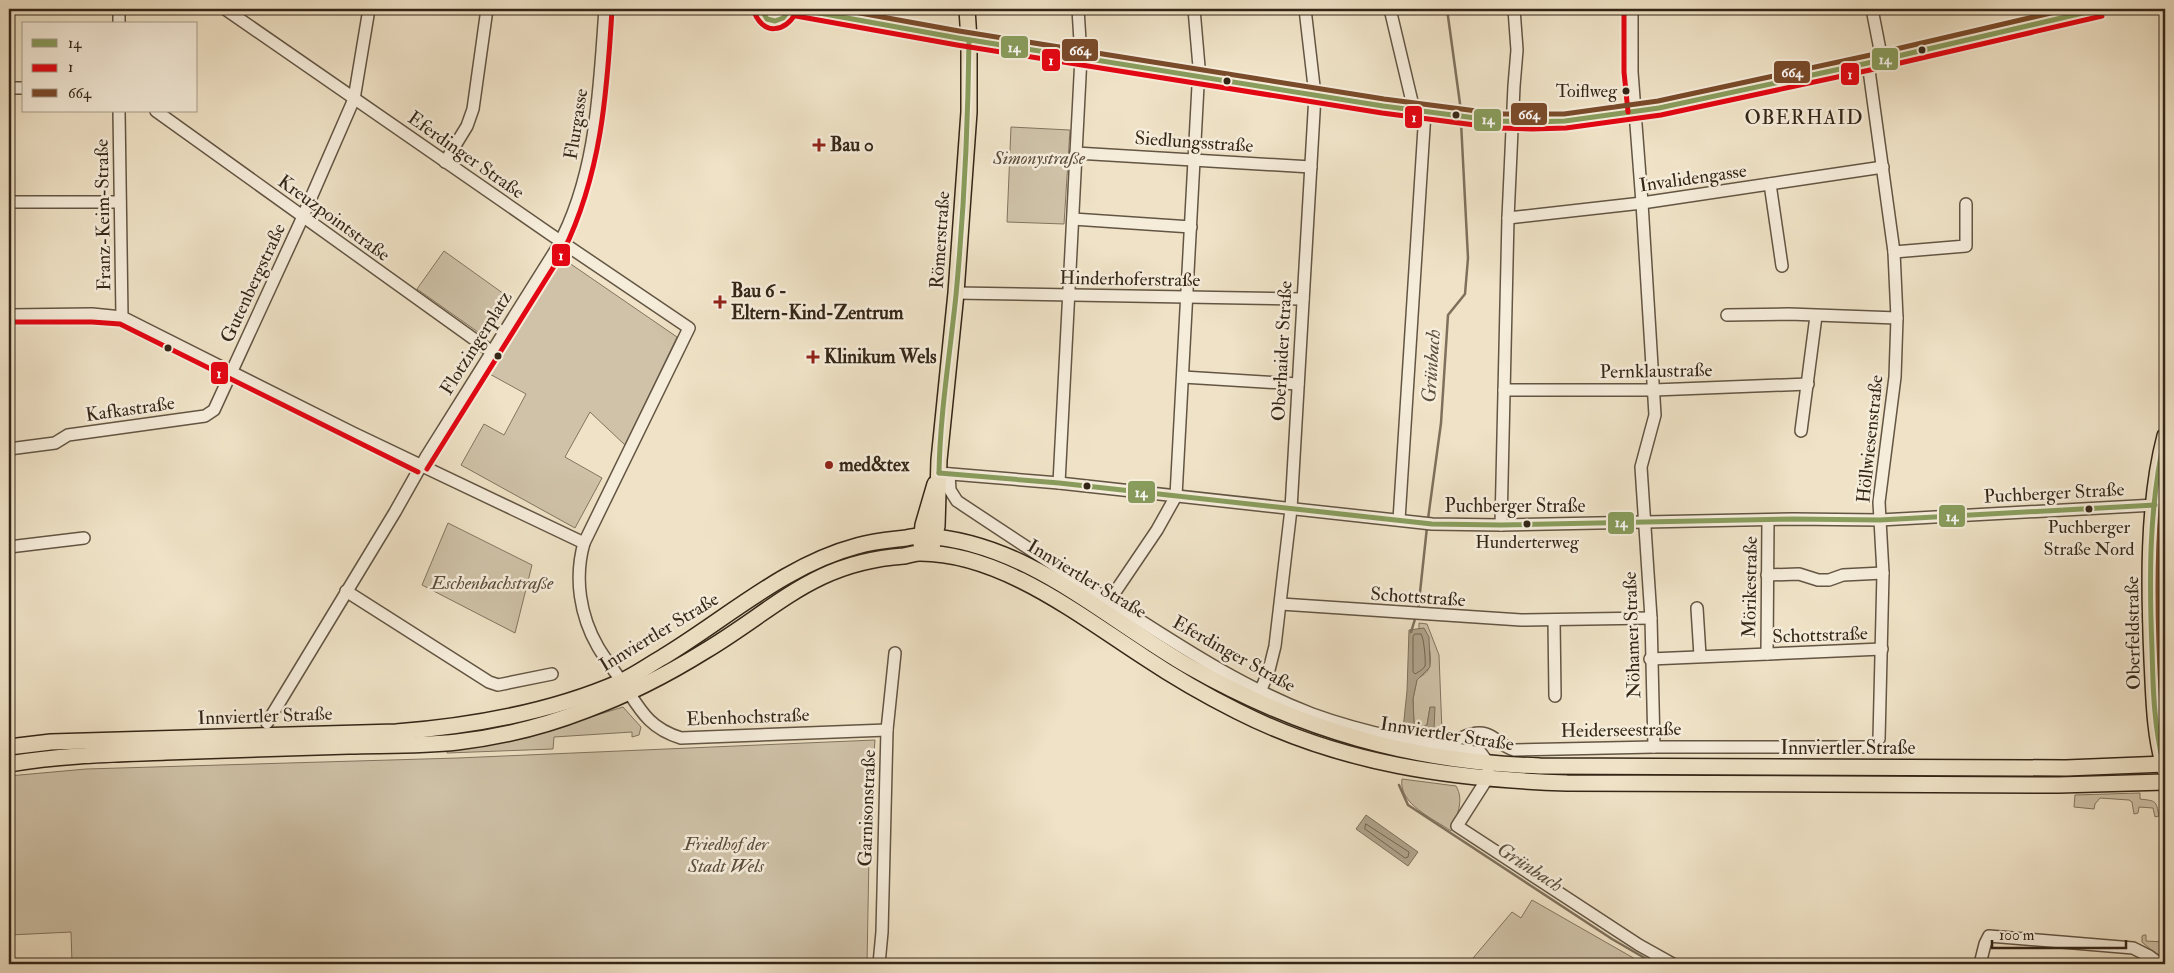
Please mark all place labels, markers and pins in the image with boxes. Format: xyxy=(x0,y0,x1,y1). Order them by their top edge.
unlabelled marker xyxy=(1917,45,1927,55)
unlabelled marker xyxy=(1222,76,1232,86)
place label: Toiflweg xyxy=(1556,80,1618,103)
marker: Toiflweg xyxy=(1621,86,1631,96)
unlabelled marker xyxy=(1451,110,1461,120)
place label: Bau 0 xyxy=(830,133,874,157)
marker: Bau 0 xyxy=(812,138,826,152)
place label: Bau 6 - Eltern-Kind-Zentrum xyxy=(731,279,904,325)
marker: Bau 6 - Eltern-Kind-Zentrum xyxy=(713,295,727,309)
unlabelled marker xyxy=(163,343,173,353)
place label: Klinikum Wels xyxy=(824,345,937,369)
marker: Klinikum Wels xyxy=(806,350,820,364)
unlabelled marker xyxy=(493,351,503,361)
place label: med&tex xyxy=(839,453,910,477)
marker: med&tex xyxy=(823,459,835,471)
unlabelled marker xyxy=(1082,481,1092,491)
marker: Puchberger Straße Nord xyxy=(2084,504,2094,514)
place label: Puchberger Straße Nord xyxy=(2044,516,2135,561)
marker: Hunderterweg xyxy=(1522,519,1532,529)
place label: Hunderterweg xyxy=(1475,531,1580,554)

